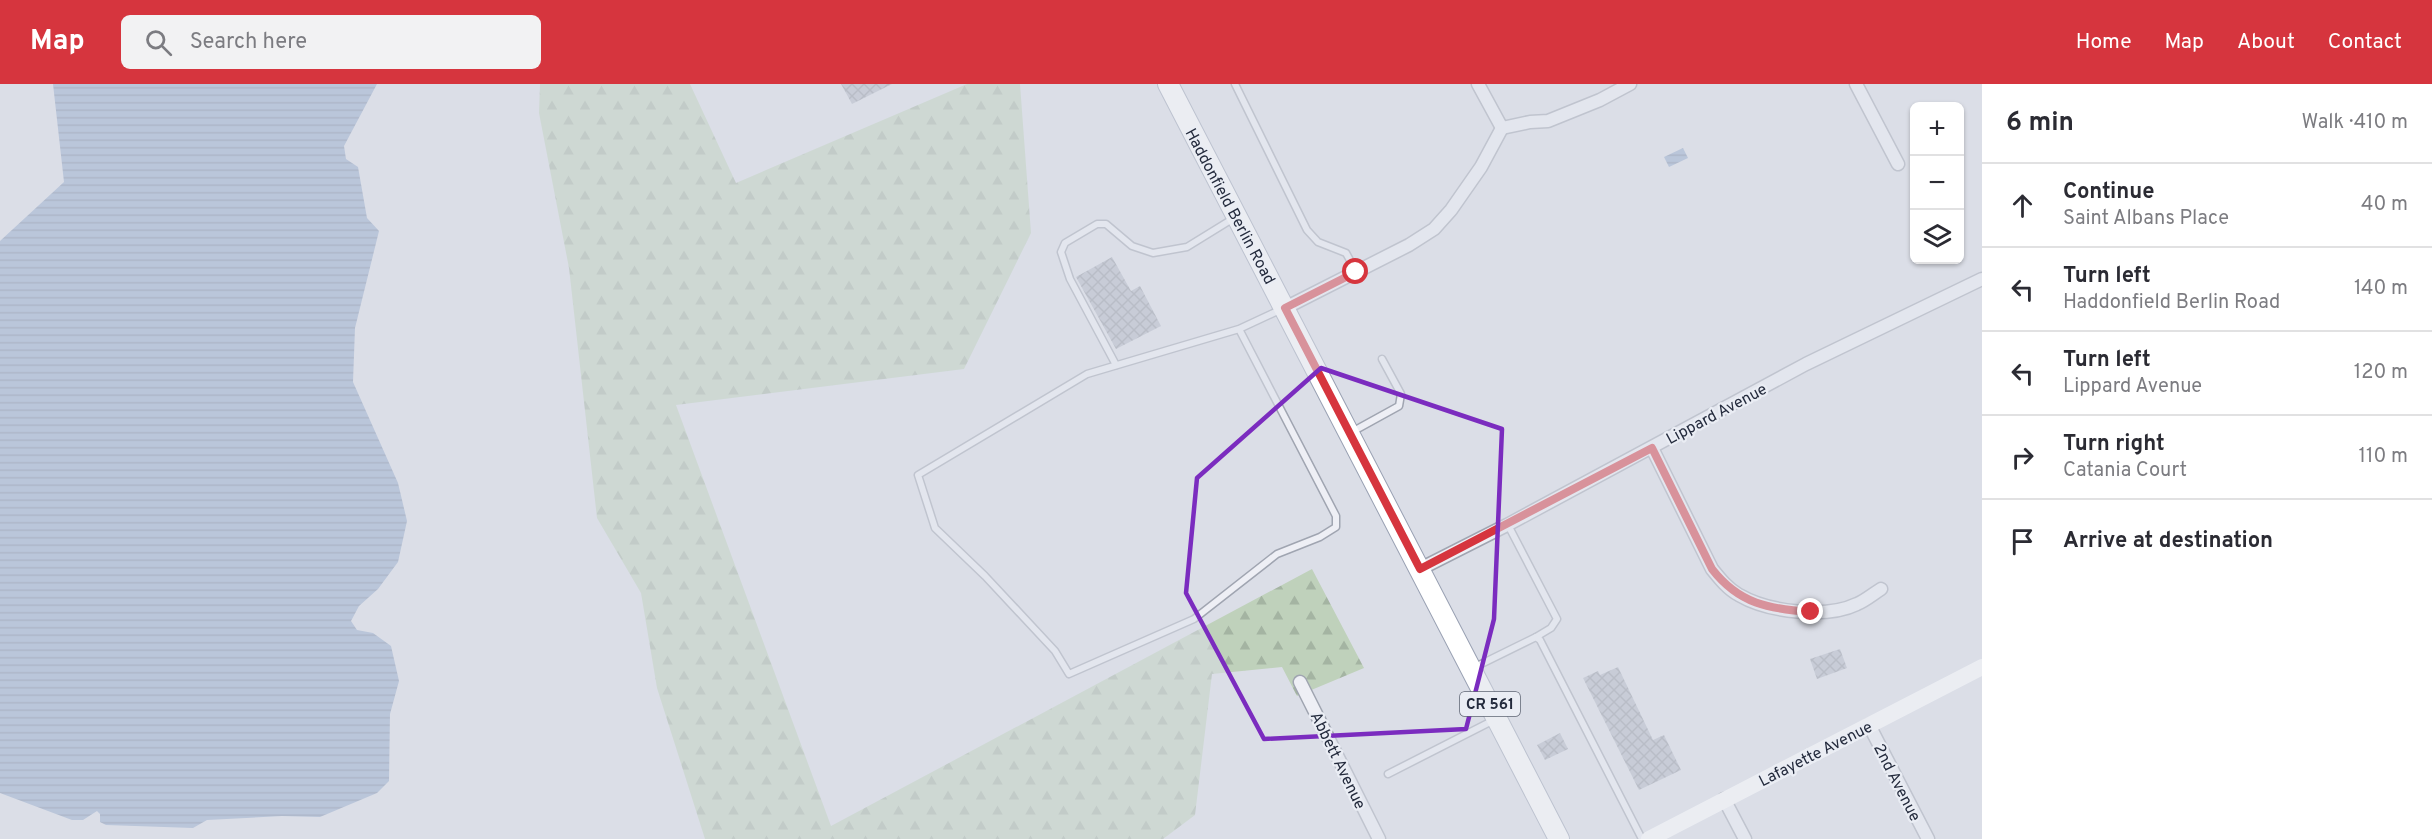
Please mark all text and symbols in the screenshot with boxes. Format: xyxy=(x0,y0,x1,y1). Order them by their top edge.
search box xyxy=(121,15,541,69)
text: Map xyxy=(30,24,85,60)
icon: search xyxy=(142,26,175,59)
text: Search here xyxy=(190,29,307,56)
text: Home xyxy=(2076,29,2132,56)
text: Map xyxy=(2165,29,2204,56)
text: About xyxy=(2237,29,2295,56)
text: Contact xyxy=(2328,29,2402,56)
map controls xyxy=(1910,102,1964,264)
button: + xyxy=(1910,102,1964,156)
text: 6 min xyxy=(2006,107,2074,140)
text: Walk · 410 m xyxy=(2302,110,2408,136)
street label: Haddonfield Berlin Road xyxy=(1180,126,1279,288)
button: − xyxy=(1910,156,1964,210)
text: Continue xyxy=(2063,179,2154,206)
icon: ahead xyxy=(2006,189,2039,222)
text: 40 m xyxy=(2361,192,2408,218)
text: Saint Albans Place xyxy=(2063,206,2229,232)
button: layers xyxy=(1910,210,1964,264)
route start xyxy=(1342,258,1368,284)
text: Turn left xyxy=(2063,263,2151,290)
icon: left xyxy=(2006,273,2039,306)
text: 140 m xyxy=(2354,276,2408,302)
text: Haddonfield Berlin Road xyxy=(2063,290,2280,316)
text: Turn left xyxy=(2063,347,2151,374)
icon: left xyxy=(2006,357,2039,390)
text: 120 m xyxy=(2354,360,2408,386)
text: Lippard Avenue xyxy=(2063,374,2202,400)
street label: Lippard Avenue xyxy=(1663,380,1771,450)
text: Turn right xyxy=(2063,431,2165,458)
icon: right xyxy=(2006,441,2039,474)
text: 110 m xyxy=(2359,444,2408,470)
text: Catania Court xyxy=(2063,458,2187,484)
icon: arrive xyxy=(2006,525,2039,558)
text: Arrive at destination xyxy=(2063,528,2273,555)
route end xyxy=(1797,598,1823,624)
road number: CR 561 xyxy=(1460,692,1520,716)
street label: Abbett Avenue xyxy=(1305,709,1369,813)
street label: Lafayette Avenue xyxy=(1756,718,1876,792)
street label: 2nd Avenue xyxy=(1868,741,1924,825)

